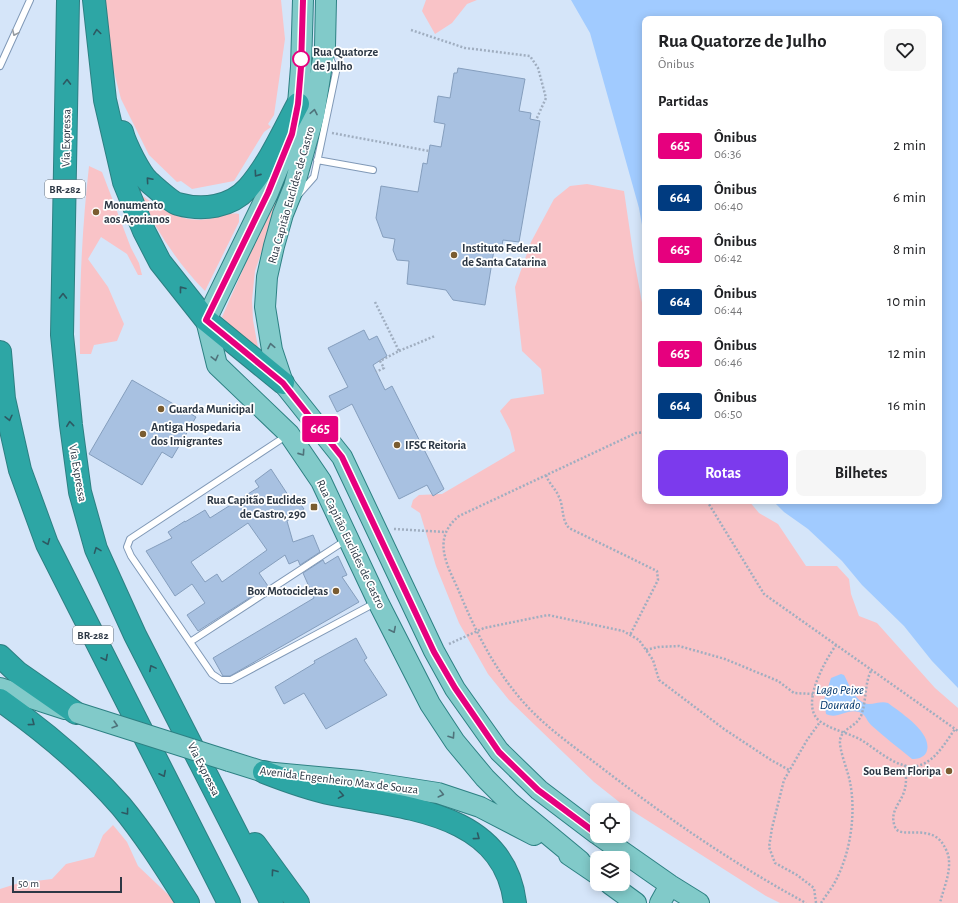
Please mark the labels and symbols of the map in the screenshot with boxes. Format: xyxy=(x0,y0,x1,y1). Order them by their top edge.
one-way arrow xyxy=(12,29,20,36)
one-way arrow xyxy=(93,29,102,35)
place label: Rua Quatorze de Julho xyxy=(313,46,379,72)
marker: Rua Quatorze de Julho xyxy=(292,50,310,68)
one-way arrow xyxy=(63,79,71,85)
street label: Via Expressa xyxy=(59,108,73,167)
one-way arrow xyxy=(310,109,318,115)
street label: Rua Capitão Euclides de Castro xyxy=(266,125,316,265)
one-way arrow xyxy=(255,170,262,177)
one-way arrow xyxy=(146,177,153,185)
road number: BR-282 xyxy=(45,180,85,198)
place label: Monumento aos Açorianos xyxy=(104,199,170,225)
marker: Monumento aos Açorianos xyxy=(91,207,101,217)
place label: Instituto Federal de Santa Catarina xyxy=(462,242,547,268)
marker: Instituto Federal de Santa Catarina xyxy=(449,250,459,260)
one-way arrow xyxy=(179,287,186,294)
one-way arrow xyxy=(59,293,67,299)
one-way arrow xyxy=(268,343,276,350)
one-way arrow xyxy=(210,355,218,361)
place label: Guarda Municipal xyxy=(169,403,254,415)
marker: Guarda Municipal xyxy=(156,404,166,414)
one-way arrow xyxy=(4,415,12,421)
line badge: 665 xyxy=(297,416,343,442)
one-way arrow xyxy=(66,420,75,427)
place label: Antiga Hospedaria dos Imigrantes xyxy=(151,421,241,447)
marker: Antiga Hospedaria dos Imigrantes xyxy=(138,429,148,439)
place label: IFSC Reitoria xyxy=(405,439,467,451)
marker: IFSC Reitoria xyxy=(392,440,402,450)
street label: Via Expressa xyxy=(67,443,89,503)
one-way arrow xyxy=(297,449,305,456)
street label: Rua Capitão Euclides de Castro xyxy=(314,478,388,611)
place label: Rua Capitão Euclides de Castro, 290 xyxy=(207,494,306,520)
marker: Rua Capitão Euclides de Castro, 290 xyxy=(309,502,319,512)
one-way arrow xyxy=(42,538,50,545)
one-way arrow xyxy=(93,547,101,554)
place label: Box Motocicletas xyxy=(247,585,328,597)
marker: Box Motocicletas xyxy=(331,586,341,596)
road number: BR-282 xyxy=(73,626,113,644)
one-way arrow xyxy=(388,626,396,634)
one-way arrow xyxy=(100,654,107,662)
one-way arrow xyxy=(149,665,157,672)
water label: Lago Peixe Dourado xyxy=(816,684,864,712)
one-way arrow xyxy=(27,718,34,725)
one-way arrow xyxy=(112,720,119,729)
one-way arrow xyxy=(447,732,455,739)
street label: Via Expressa xyxy=(185,740,223,798)
street label: Avenida Engenheiro Max de Souza xyxy=(259,764,419,796)
place label: Sou Bem Floripa xyxy=(863,765,941,777)
marker: Sou Bem Floripa xyxy=(944,766,954,776)
one-way arrow xyxy=(159,770,166,778)
one-way arrow xyxy=(338,790,344,799)
one-way arrow xyxy=(438,790,445,798)
one-way arrow xyxy=(121,808,128,815)
one-way arrow xyxy=(473,832,480,839)
one-way arrow xyxy=(272,869,279,876)
scale bar xyxy=(12,875,122,894)

